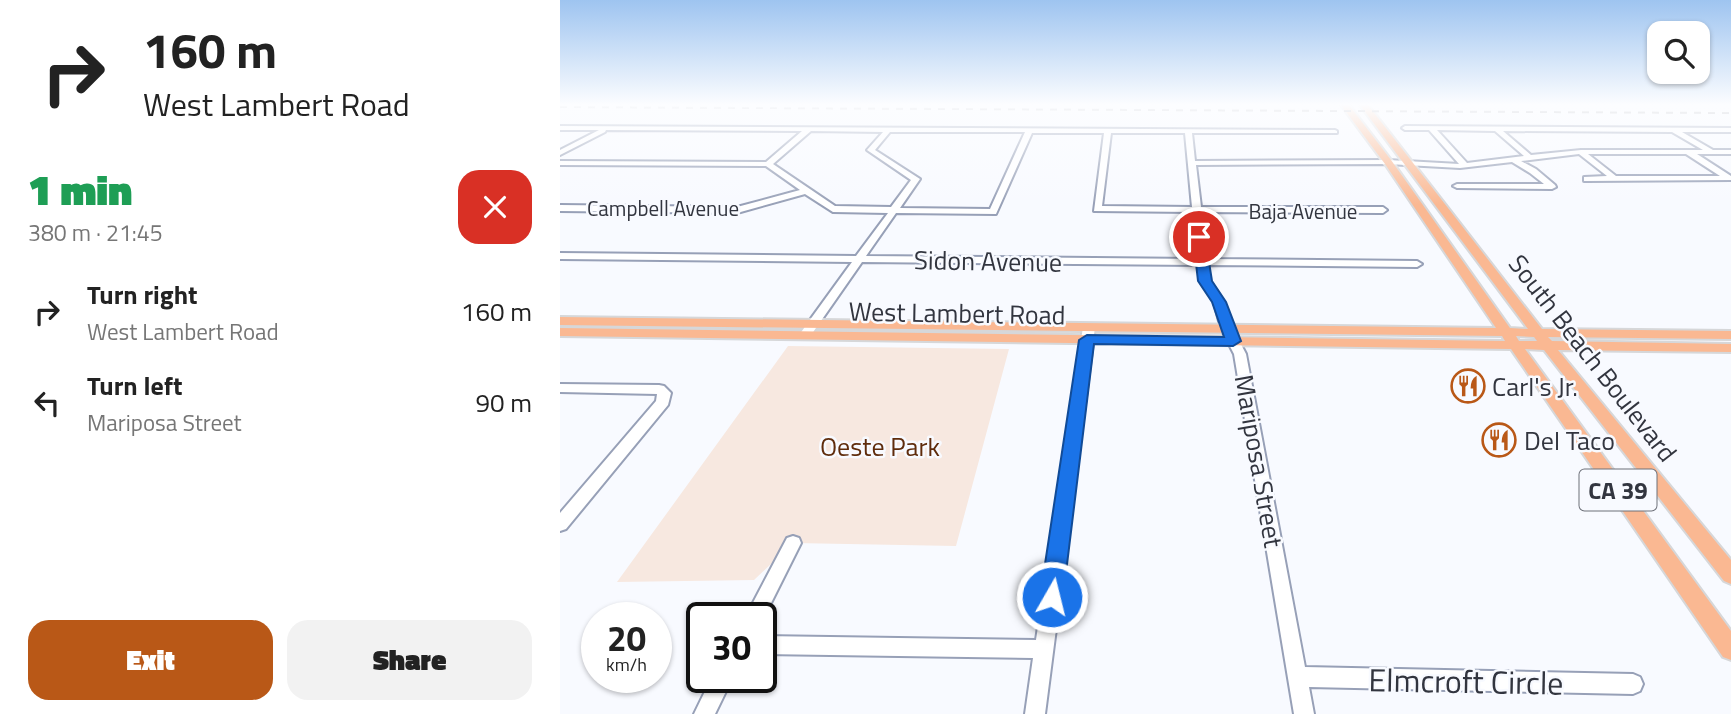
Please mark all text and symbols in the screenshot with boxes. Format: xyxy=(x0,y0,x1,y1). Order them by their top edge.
text: 160 m xyxy=(143,12,277,87)
map controls xyxy=(1647,21,1710,84)
button: search xyxy=(1647,21,1710,84)
icon: right xyxy=(28,28,119,119)
text: West Lambert Road xyxy=(143,80,410,128)
text: 1 min xyxy=(28,157,132,221)
button: close xyxy=(458,170,532,244)
street label: Campbell Avenue xyxy=(587,192,739,224)
street label: Baja Avenue xyxy=(1249,195,1357,227)
pin xyxy=(1169,207,1229,267)
text: 380 m · 21:45 xyxy=(28,215,163,250)
icon: arrive xyxy=(1180,218,1218,256)
street label: Sidon Avenue xyxy=(914,240,1062,282)
street label: South Beach Boulevard xyxy=(1499,246,1687,470)
text: Turn right xyxy=(87,275,198,314)
text: 160 m xyxy=(461,292,532,331)
street label: West Lambert Road xyxy=(848,292,1066,334)
icon: right xyxy=(28,293,66,331)
text: West Lambert Road xyxy=(87,314,279,349)
text: Turn left xyxy=(87,366,182,405)
restaurant icon: Carl's Jr. xyxy=(1449,367,1487,405)
place label: Carl's Jr. xyxy=(1492,367,1578,406)
street label: Mariposa Street xyxy=(1225,372,1293,550)
text: 90 m xyxy=(475,383,532,422)
icon: left xyxy=(28,384,66,422)
text: Mariposa Street xyxy=(87,405,242,440)
restaurant icon: Del Taco xyxy=(1480,421,1518,459)
place label: Del Taco xyxy=(1524,421,1615,460)
park label: Oeste Park xyxy=(820,427,940,466)
road number: CA 39 xyxy=(1580,470,1656,510)
position arrow xyxy=(1015,560,1089,634)
speed limit sign: 30 xyxy=(686,602,777,693)
text: 20 xyxy=(607,611,646,665)
button: Exit xyxy=(28,620,273,700)
button: Share xyxy=(287,620,532,700)
text: km/h xyxy=(606,651,647,678)
street label: Elmcroft Circle xyxy=(1368,655,1564,707)

